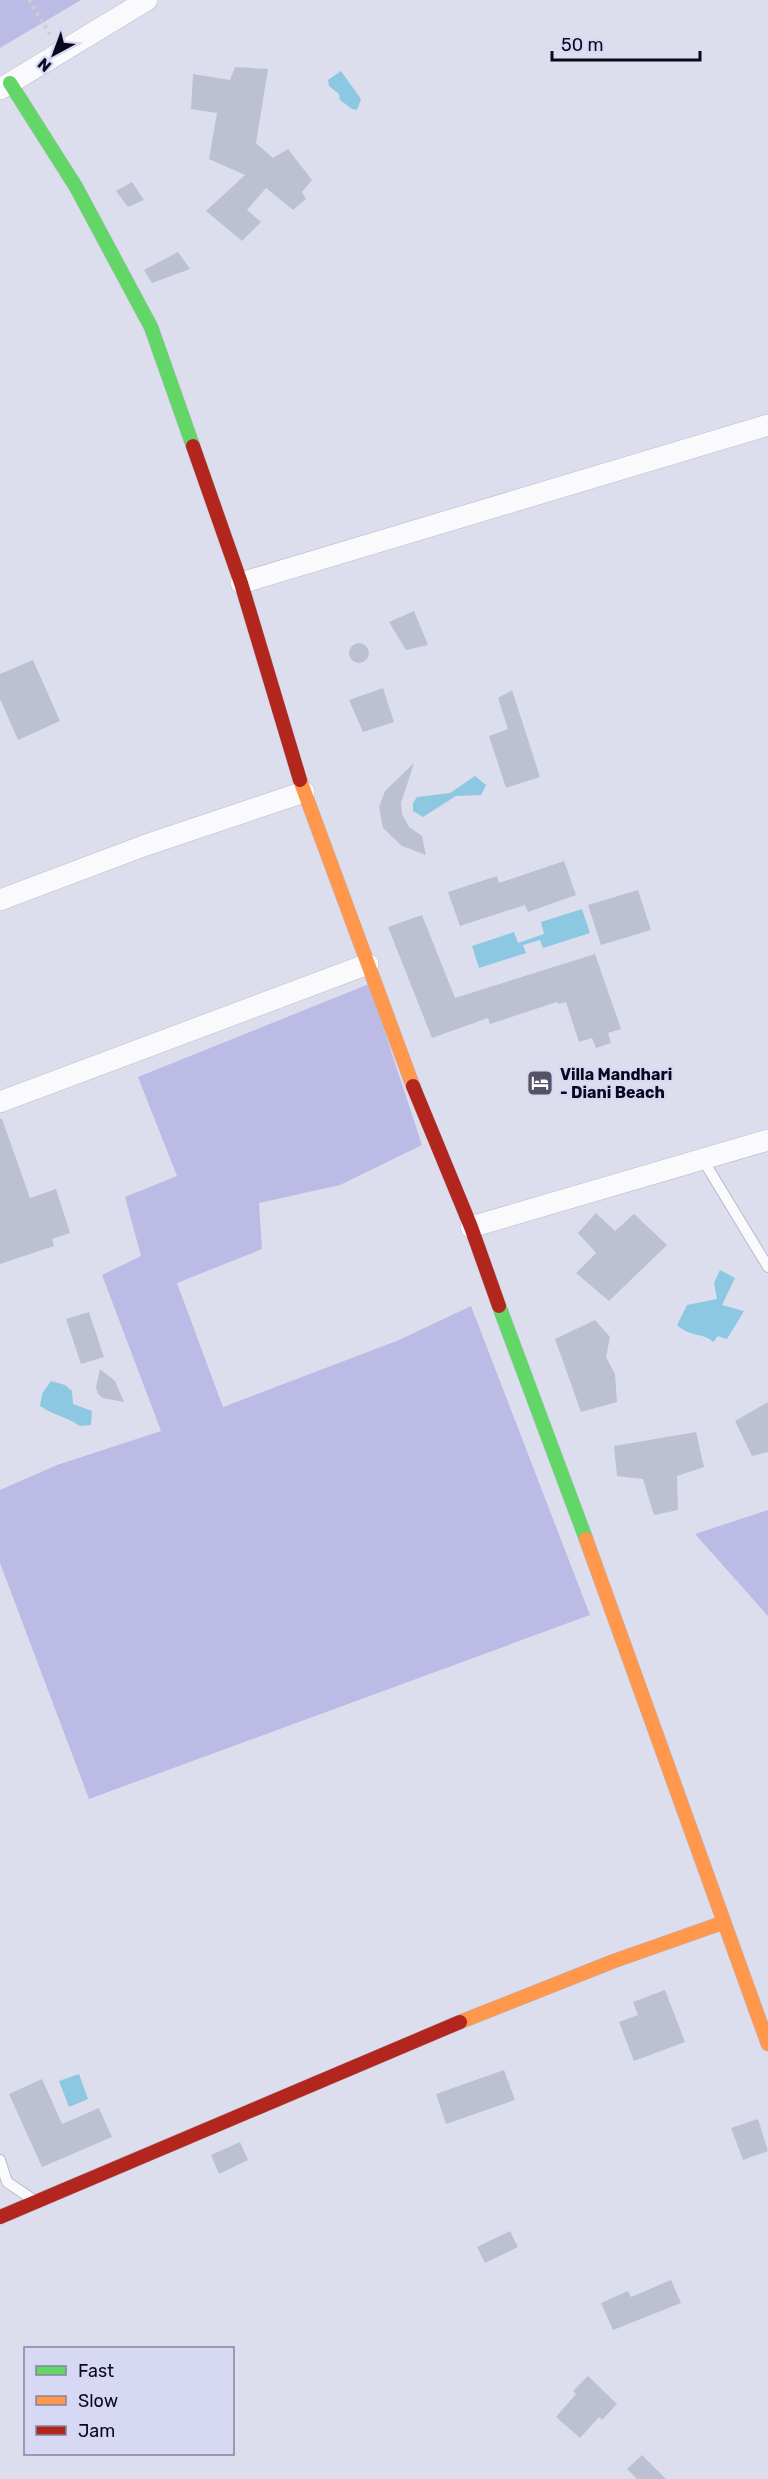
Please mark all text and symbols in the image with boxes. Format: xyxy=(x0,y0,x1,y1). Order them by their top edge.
north arrow xyxy=(24,24,84,84)
scale bar xyxy=(552,24,700,62)
text: 50 m xyxy=(561,34,604,56)
text: N xyxy=(34,54,55,76)
place label: Villa Mandhari - Diani Beach xyxy=(560,1065,672,1102)
hotel icon: Villa Mandhari - Diani Beach xyxy=(525,1068,555,1098)
legend xyxy=(24,2347,234,2455)
text: Fast xyxy=(78,2360,114,2382)
text: Slow xyxy=(78,2390,118,2412)
text: Jam xyxy=(78,2420,115,2442)

